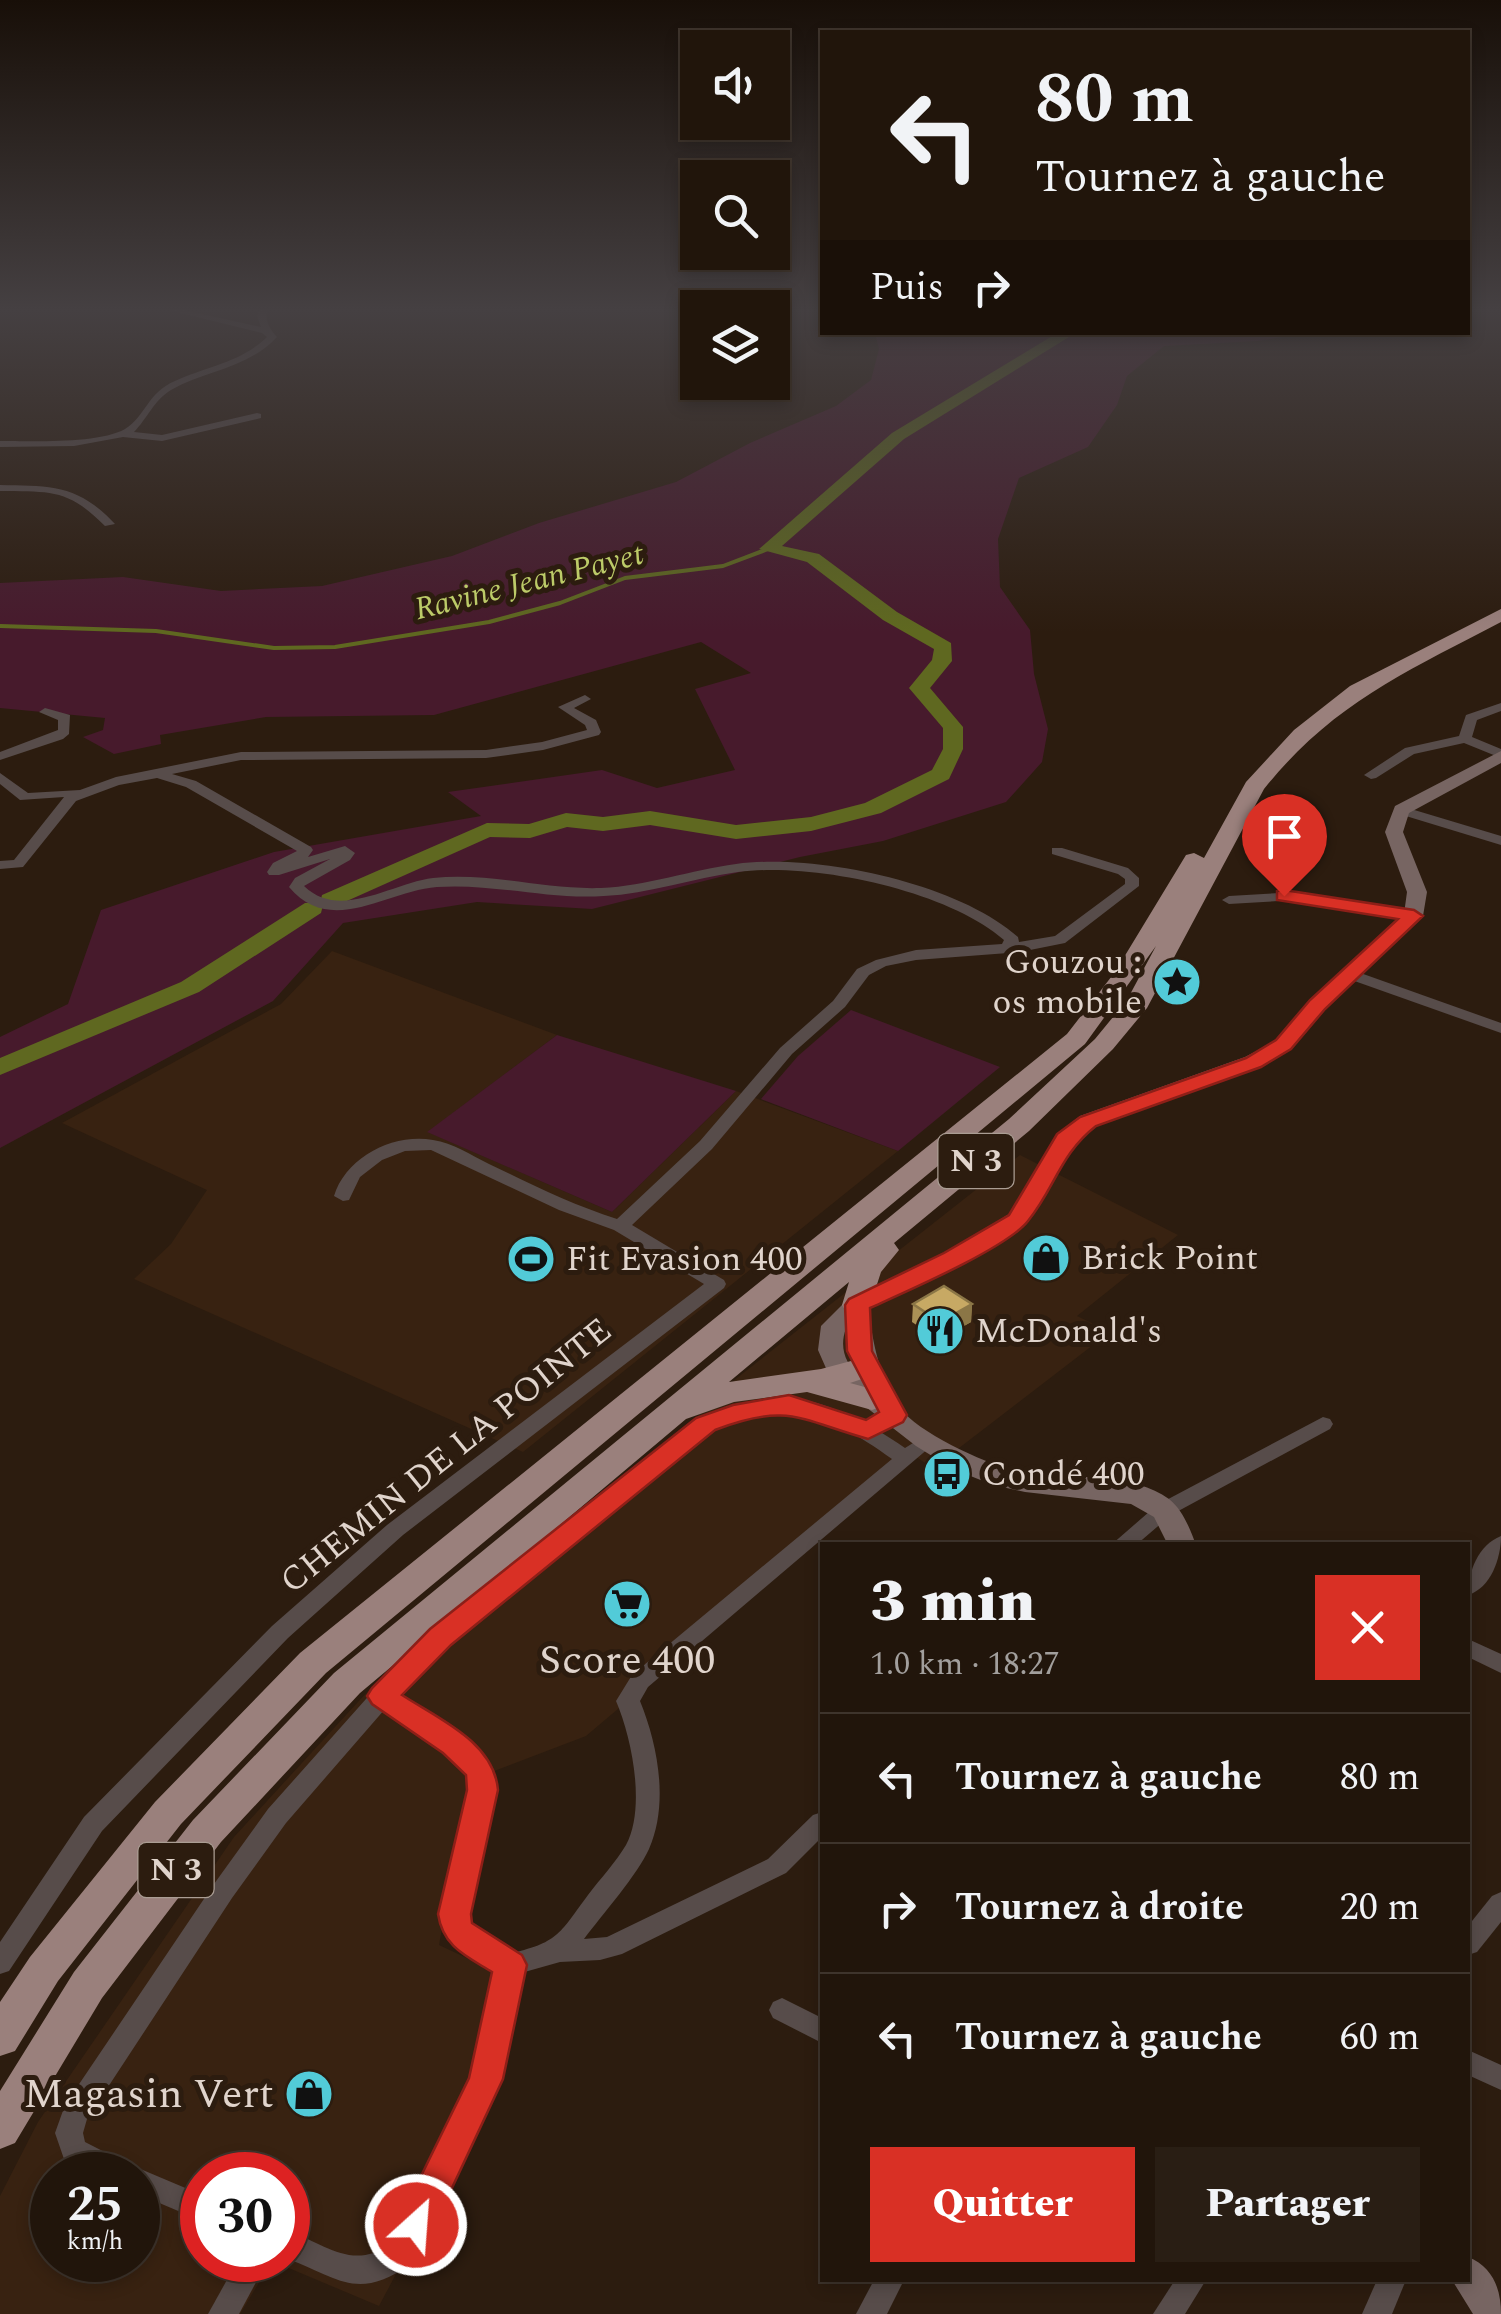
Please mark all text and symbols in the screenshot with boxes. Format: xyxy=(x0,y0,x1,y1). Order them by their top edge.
map controls xyxy=(680,30,790,400)
button: sound xyxy=(680,30,790,140)
text: 80 m xyxy=(1035,47,1194,153)
icon: left xyxy=(870,70,1000,200)
text: Tournez à gauche xyxy=(1035,143,1386,212)
button: search xyxy=(680,160,790,270)
text: Puis xyxy=(870,259,944,317)
icon: right xyxy=(964,260,1019,315)
button: layers xyxy=(680,290,790,400)
water label: Ravine Jean Payet xyxy=(409,530,650,634)
pin xyxy=(1242,794,1327,897)
icon: arrive xyxy=(1257,809,1312,864)
place label: Gouzou : os mobile xyxy=(993,936,1142,1029)
place icon: Gouzou : os mobile xyxy=(1151,956,1203,1008)
road number: N 3 xyxy=(938,1134,1014,1188)
shop icon: Brick Point xyxy=(1020,1232,1072,1284)
place label: Brick Point xyxy=(1081,1232,1258,1285)
sports icon: Fit Evasion 400 xyxy=(505,1233,557,1285)
place label: Fit Evasion 400 xyxy=(566,1233,803,1286)
street label: CHEMIN DE LA POINTE xyxy=(268,1305,624,1607)
restaurant icon: McDonald's xyxy=(914,1305,966,1357)
place label: McDonald's xyxy=(975,1305,1162,1358)
bus stop icon: Condé 400 xyxy=(921,1448,973,1500)
place label: Condé 400 xyxy=(982,1448,1144,1501)
text: 3 min xyxy=(870,1556,1036,1648)
button: close xyxy=(1315,1575,1420,1680)
supermarket icon: Score 400 xyxy=(601,1578,653,1630)
place label: Score 400 xyxy=(539,1629,715,1692)
text: 1.0 km · 18:27 xyxy=(870,1640,1059,1689)
text: Tournez à gauche xyxy=(955,1749,1262,1807)
text: 80 m xyxy=(1340,1749,1420,1807)
icon: left xyxy=(870,1751,925,1806)
road number: N 3 xyxy=(138,1843,214,1897)
text: Tournez à droite xyxy=(955,1879,1244,1937)
text: 20 m xyxy=(1340,1879,1420,1937)
icon: right xyxy=(870,1881,925,1936)
text: Tournez à gauche xyxy=(955,2009,1262,2067)
text: 60 m xyxy=(1340,2009,1420,2067)
icon: left xyxy=(870,2011,925,2066)
place label: Magasin Vert xyxy=(23,2063,274,2126)
shop icon: Magasin Vert xyxy=(283,2068,335,2120)
button: Quitter xyxy=(870,2147,1135,2262)
button: Partager xyxy=(1155,2147,1420,2262)
speed limit sign: 30 xyxy=(180,2152,310,2282)
text: 25 xyxy=(67,2167,123,2243)
position arrow xyxy=(364,2173,468,2277)
text: km/h xyxy=(67,2223,123,2261)

